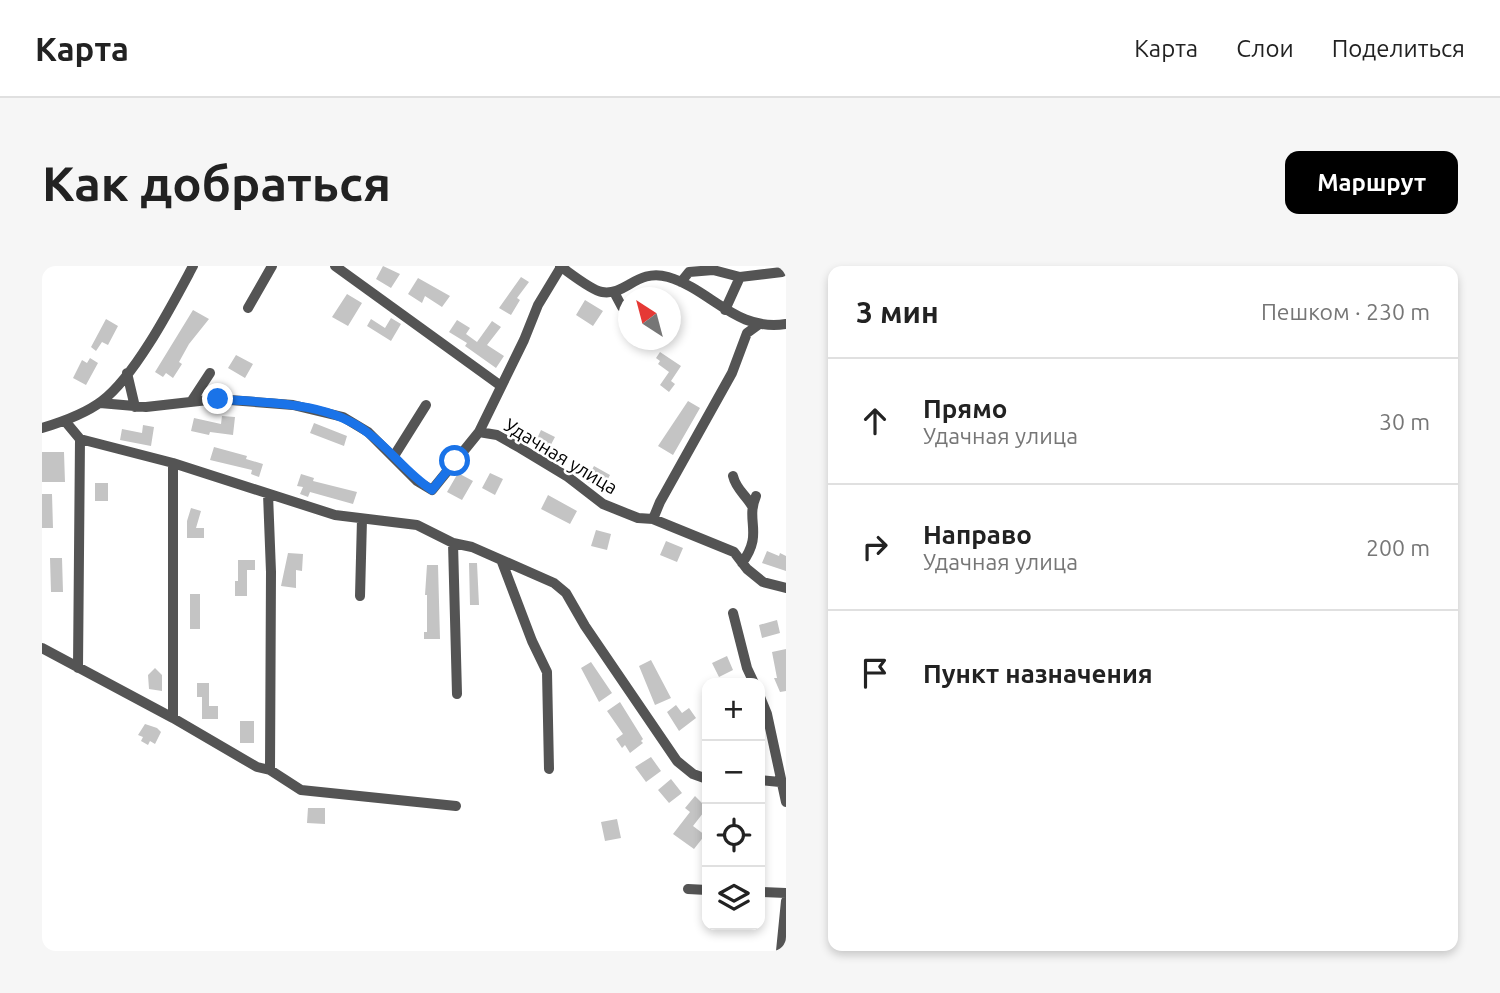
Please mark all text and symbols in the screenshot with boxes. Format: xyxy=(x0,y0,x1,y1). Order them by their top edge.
text: Карта xyxy=(35,30,129,67)
text: Карта xyxy=(1134,35,1198,62)
text: Слои xyxy=(1236,35,1294,62)
text: Поделиться xyxy=(1332,35,1465,62)
button: Маршрут xyxy=(1285,151,1458,214)
text: Как добраться xyxy=(42,155,391,210)
north arrow xyxy=(618,287,681,350)
text: 3 мин xyxy=(856,295,939,329)
text: Пешком · 230 m xyxy=(1261,299,1430,324)
route end xyxy=(202,383,233,414)
text: Прямо xyxy=(923,394,1007,423)
icon: ahead xyxy=(856,402,894,440)
text: 30 m xyxy=(1379,409,1430,434)
street label: Удачная улица xyxy=(500,414,622,498)
text: Удачная улица xyxy=(923,423,1078,448)
route start xyxy=(439,445,470,476)
text: Направо xyxy=(923,520,1032,549)
icon: right xyxy=(856,528,894,566)
text: 200 m xyxy=(1366,535,1430,560)
text: Удачная улица xyxy=(923,549,1078,574)
icon: arrive xyxy=(856,654,894,692)
text: Пункт назначения xyxy=(923,659,1153,688)
map controls xyxy=(702,678,765,930)
button: + xyxy=(702,678,765,741)
button: − xyxy=(702,741,765,804)
button: locate xyxy=(702,804,765,867)
button: layers xyxy=(702,867,765,930)

